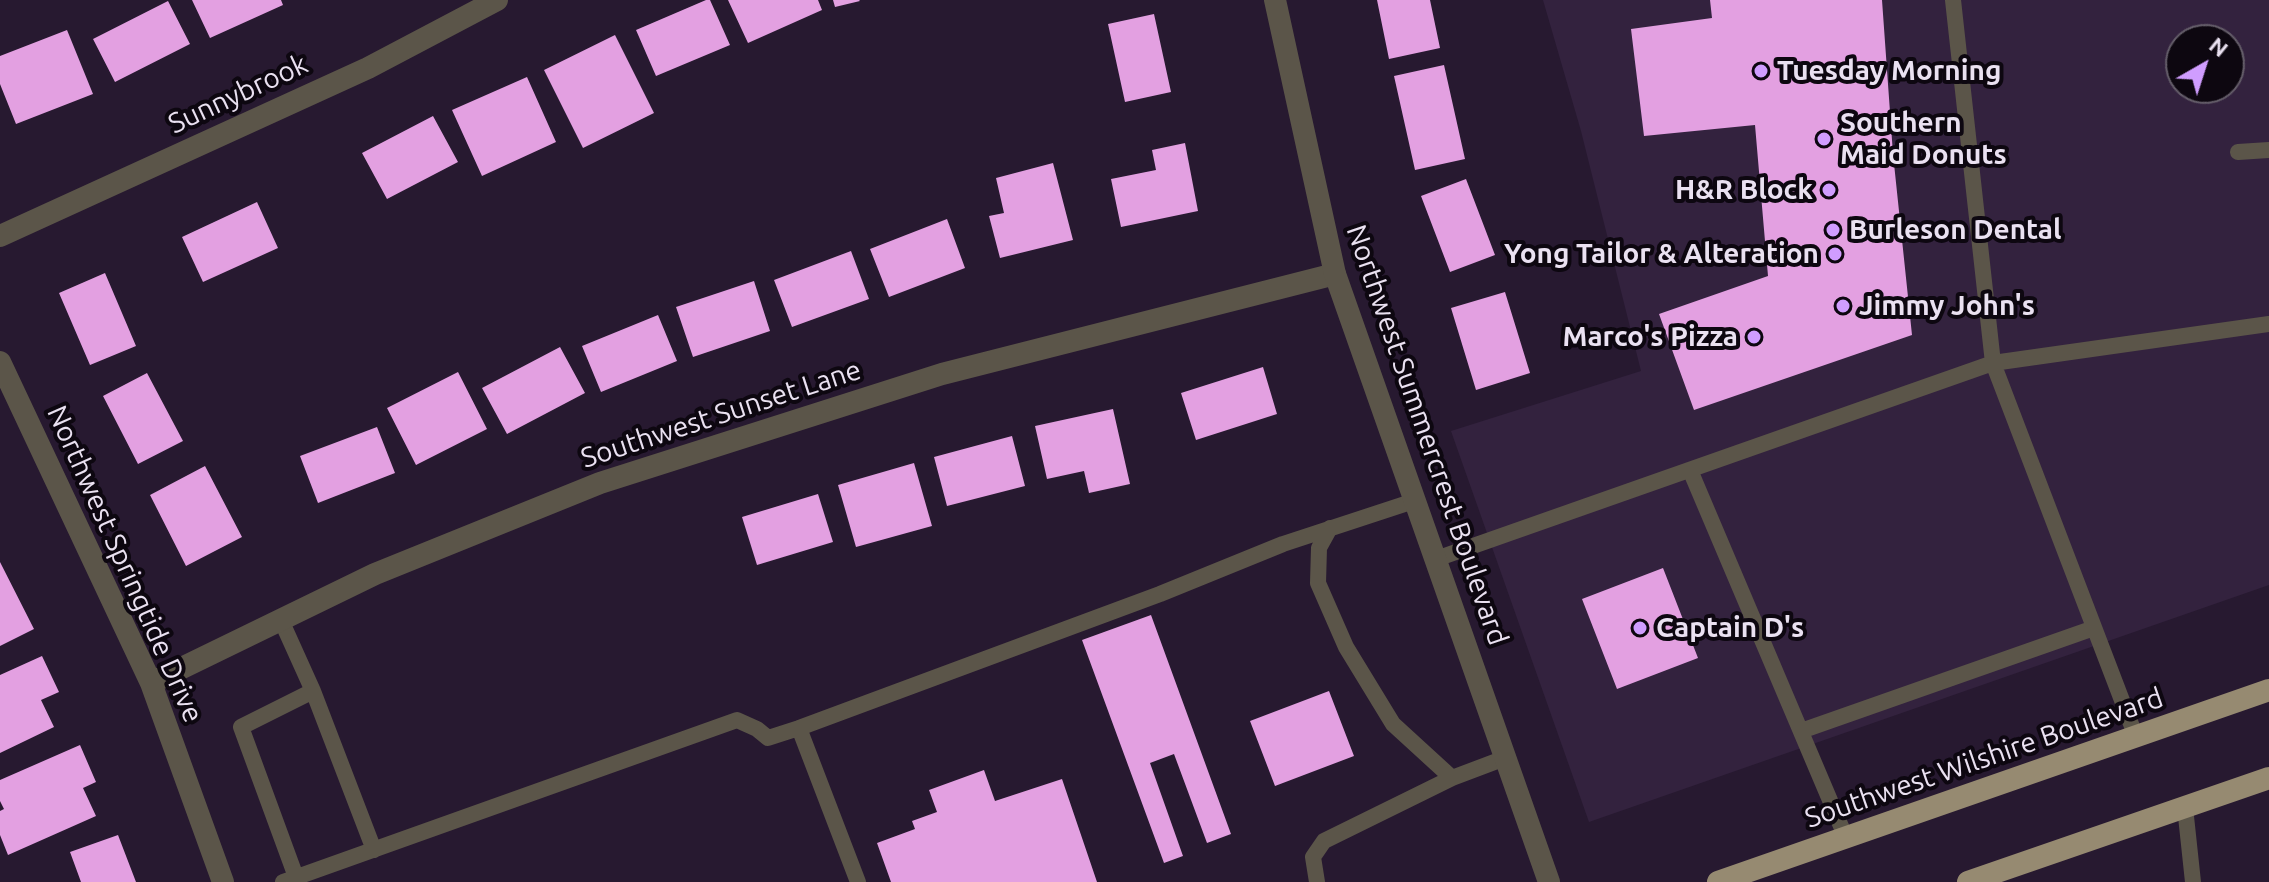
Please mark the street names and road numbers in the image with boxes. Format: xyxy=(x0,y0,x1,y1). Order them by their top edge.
street label: Sunnybrook xyxy=(163,47,313,141)
street label: Northwest Summercrest Boulevard xyxy=(1339,220,1515,650)
street label: Southwest Sunset Lane xyxy=(577,353,865,475)
street label: Northwest Springtide Drive xyxy=(40,400,210,728)
street label: Southwest Wilshire Boulevard xyxy=(1800,681,2168,835)

